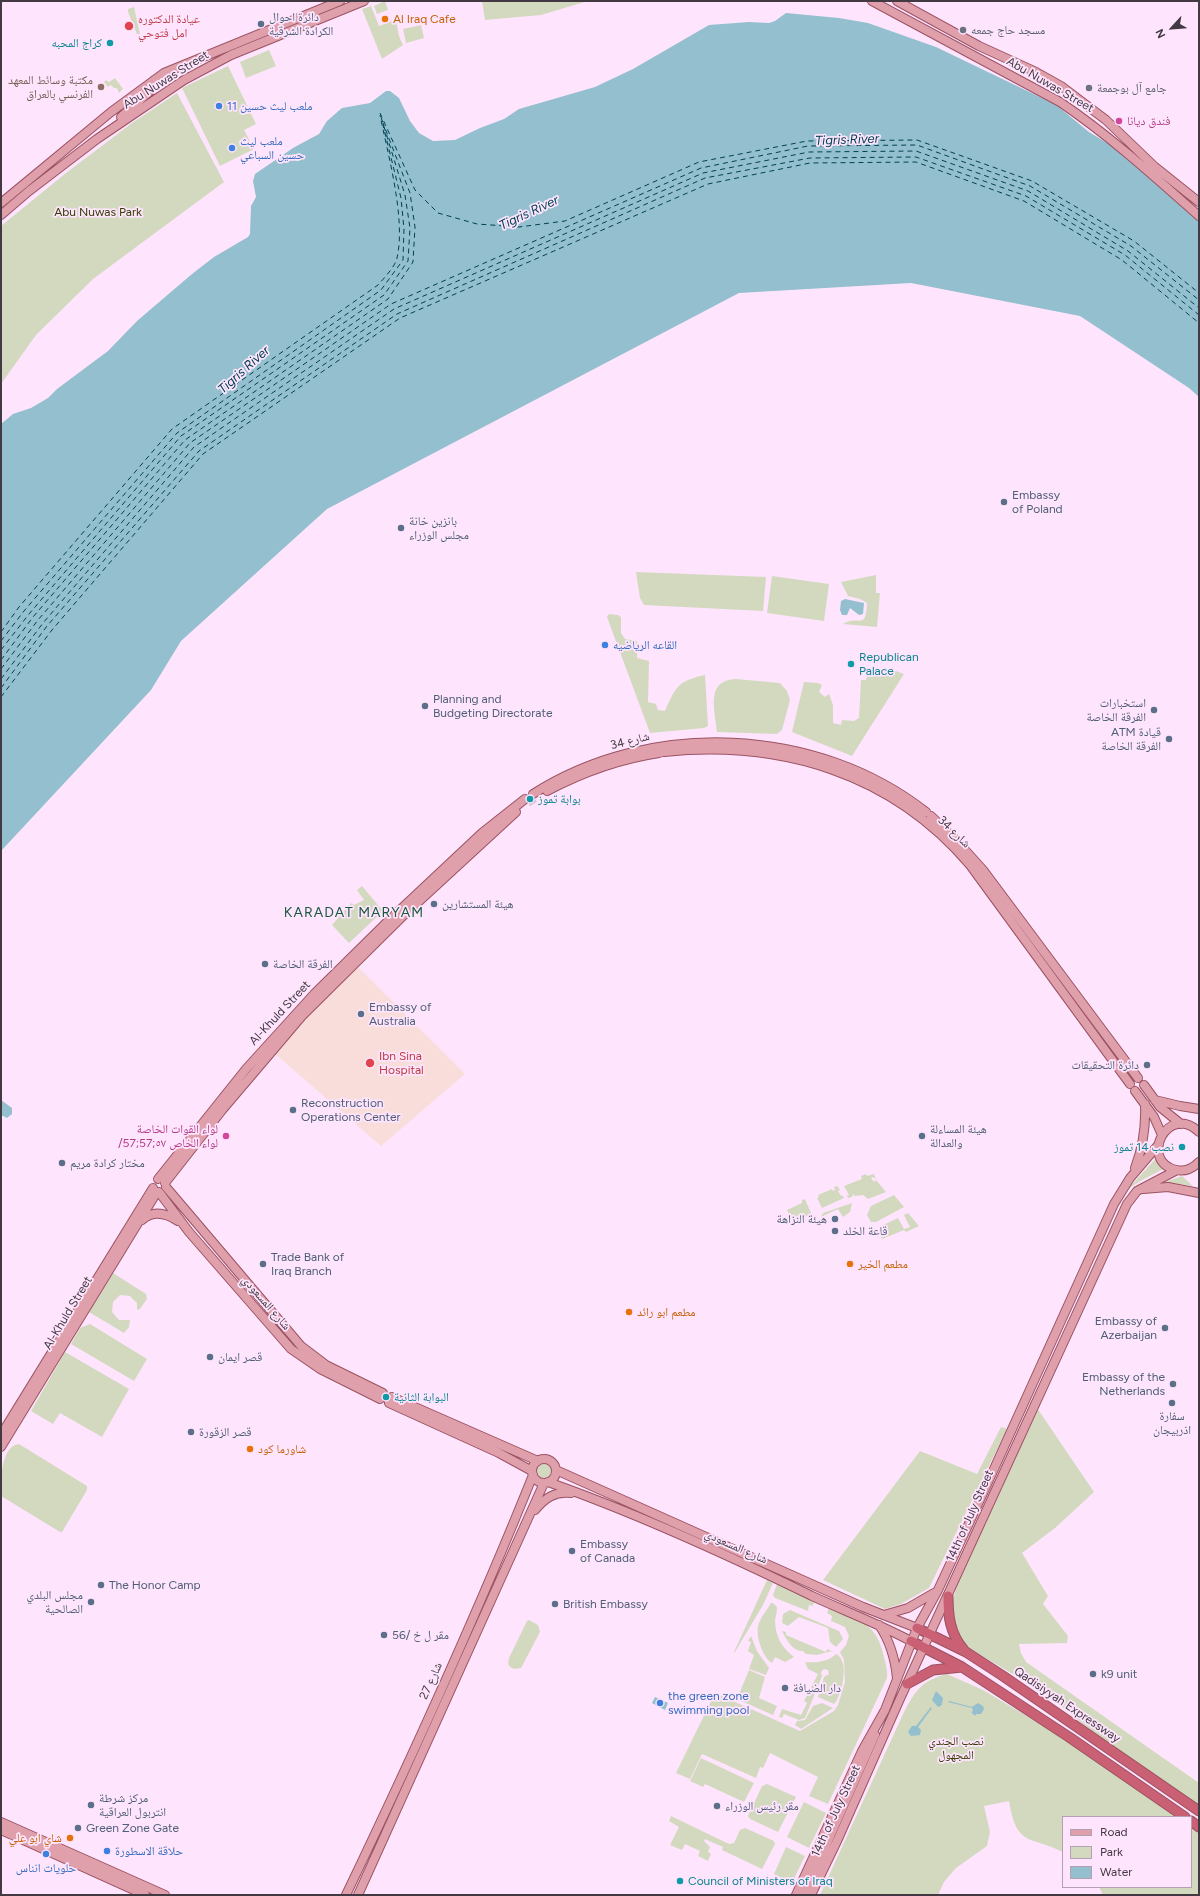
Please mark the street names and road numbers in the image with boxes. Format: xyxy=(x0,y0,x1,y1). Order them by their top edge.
street label: Abu Nuwas Street xyxy=(120,48,212,112)
street label: Abu Nuwas Street xyxy=(1004,54,1096,116)
street label: شارع 34 xyxy=(609,729,651,753)
street label: شارع 34 xyxy=(935,813,973,851)
street label: Al-Khuld Street xyxy=(247,978,313,1048)
street label: شارع المسعودي xyxy=(239,1273,293,1333)
street label: Al-Khuld Street xyxy=(41,1274,95,1352)
street label: 14th of July Street xyxy=(943,1468,997,1564)
street label: شارع المسعودي xyxy=(702,1527,770,1567)
street label: شارع 27 xyxy=(417,1660,445,1702)
street label: Qadisiyyah Expressway xyxy=(1011,1664,1123,1746)
street label: 14th of July Street xyxy=(808,1763,864,1859)

